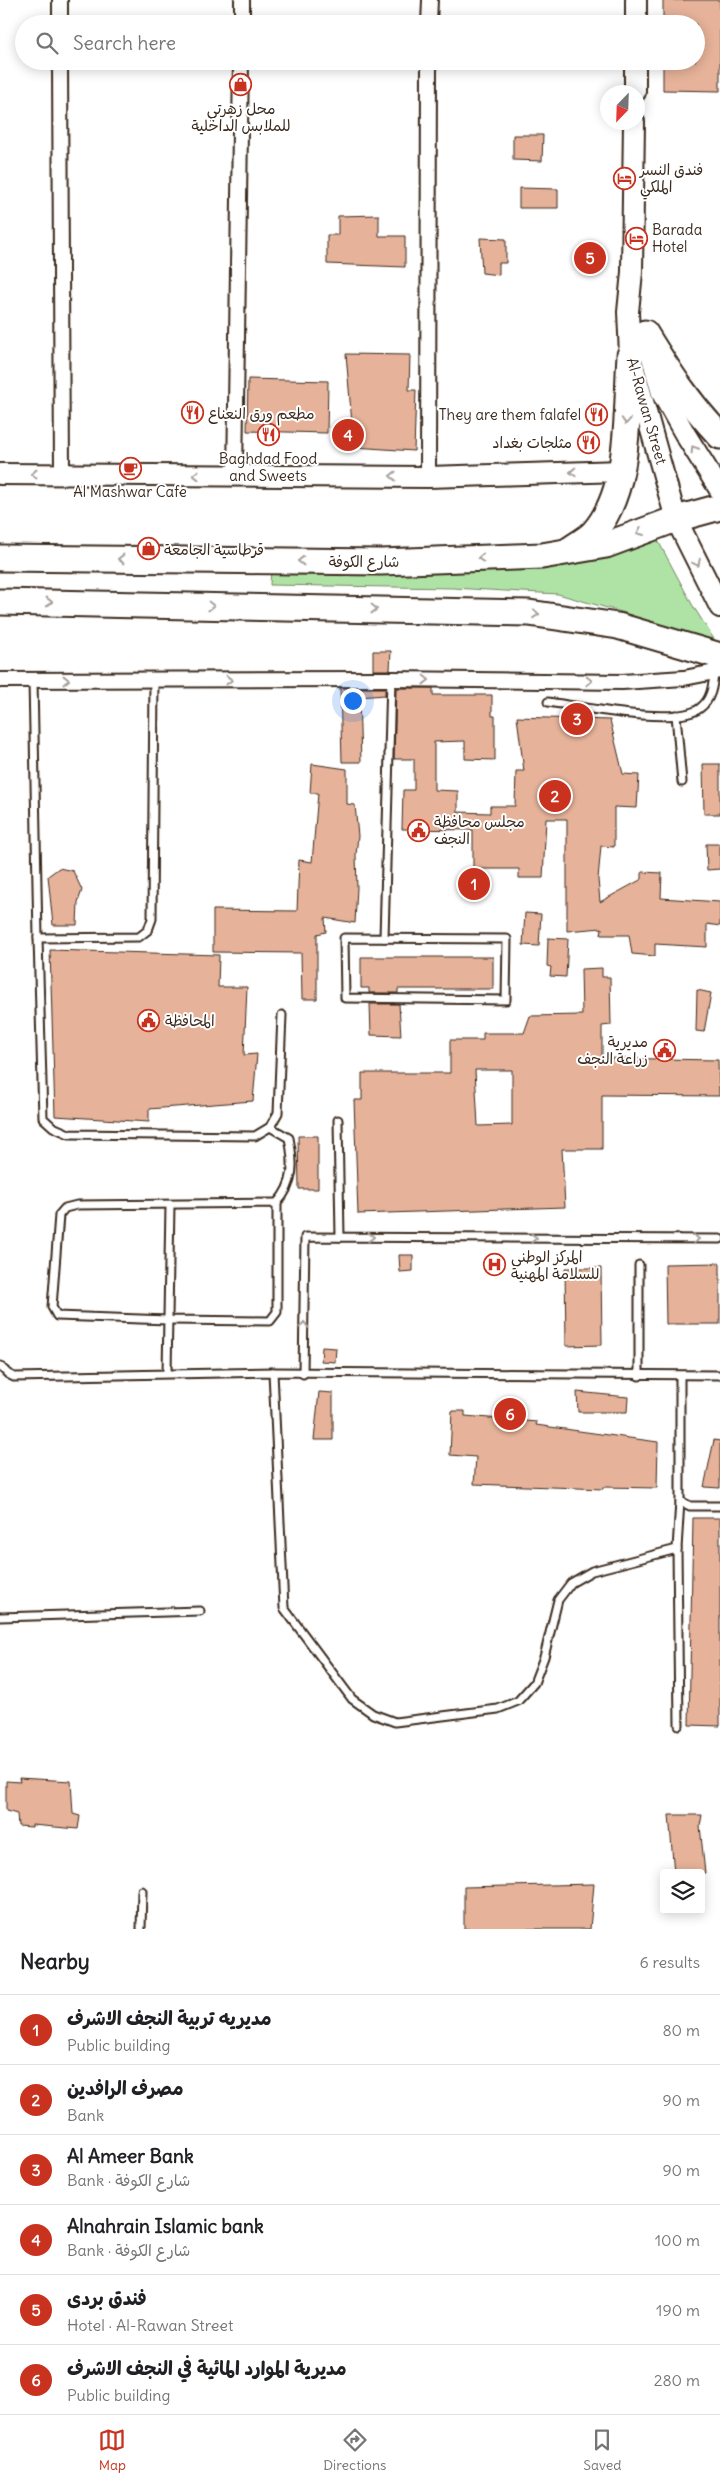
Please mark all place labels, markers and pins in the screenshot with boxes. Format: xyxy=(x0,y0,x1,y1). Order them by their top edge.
shop icon: محل زهرتي للملابس الداخلية xyxy=(229,73,253,97)
place label: محل زهرتي للملابس الداخلية xyxy=(191,99,291,135)
place label: فندق النسر الملكي xyxy=(638,160,703,200)
hotel icon: فندق النسر الملكي xyxy=(612,166,636,190)
place label: Barada Hotel xyxy=(652,220,703,256)
hotel icon: Barada Hotel xyxy=(624,226,648,250)
pin: 5 xyxy=(574,239,606,277)
restaurant icon: مطعم ورق النعناع xyxy=(180,401,204,425)
restaurant icon: They are them falafel xyxy=(585,402,609,426)
place label: مطعم ورق النعناع xyxy=(208,404,314,426)
place label: They are them falafel xyxy=(439,405,581,424)
pin: 4 xyxy=(332,416,364,454)
restaurant icon: Baghdad Food and Sweets xyxy=(256,423,280,447)
restaurant icon: مثلجات بغداد xyxy=(576,430,600,454)
place label: مثلجات بغداد xyxy=(492,433,572,452)
place label: Baghdad Food and Sweets xyxy=(219,449,317,485)
cafe icon: Al Mashwar Cafe xyxy=(118,456,142,480)
place label: Al Mashwar Cafe xyxy=(73,482,187,501)
shop icon: قرطاسية الجامعة xyxy=(136,537,160,561)
place label: قرطاسية الجامعة xyxy=(164,540,264,559)
pin: 3 xyxy=(561,700,593,738)
pin: 2 xyxy=(539,777,571,815)
place label: مجلس محافظة النجف xyxy=(434,812,525,848)
public building icon: مجلس محافظة النجف xyxy=(406,818,430,842)
pin: 1 xyxy=(458,865,490,903)
public building icon: المحافظة xyxy=(137,1008,161,1032)
place label: المحافظة xyxy=(165,1011,215,1030)
place label: مديرية زراعة النجف xyxy=(577,1032,648,1068)
public building icon: مديرية زراعة النجف xyxy=(652,1038,676,1062)
place label: المركز الوطني للسلامة المهنية xyxy=(511,1247,599,1283)
hospital icon: المركز الوطني للسلامة المهنية xyxy=(483,1253,507,1277)
pin: 6 xyxy=(494,1395,526,1433)

